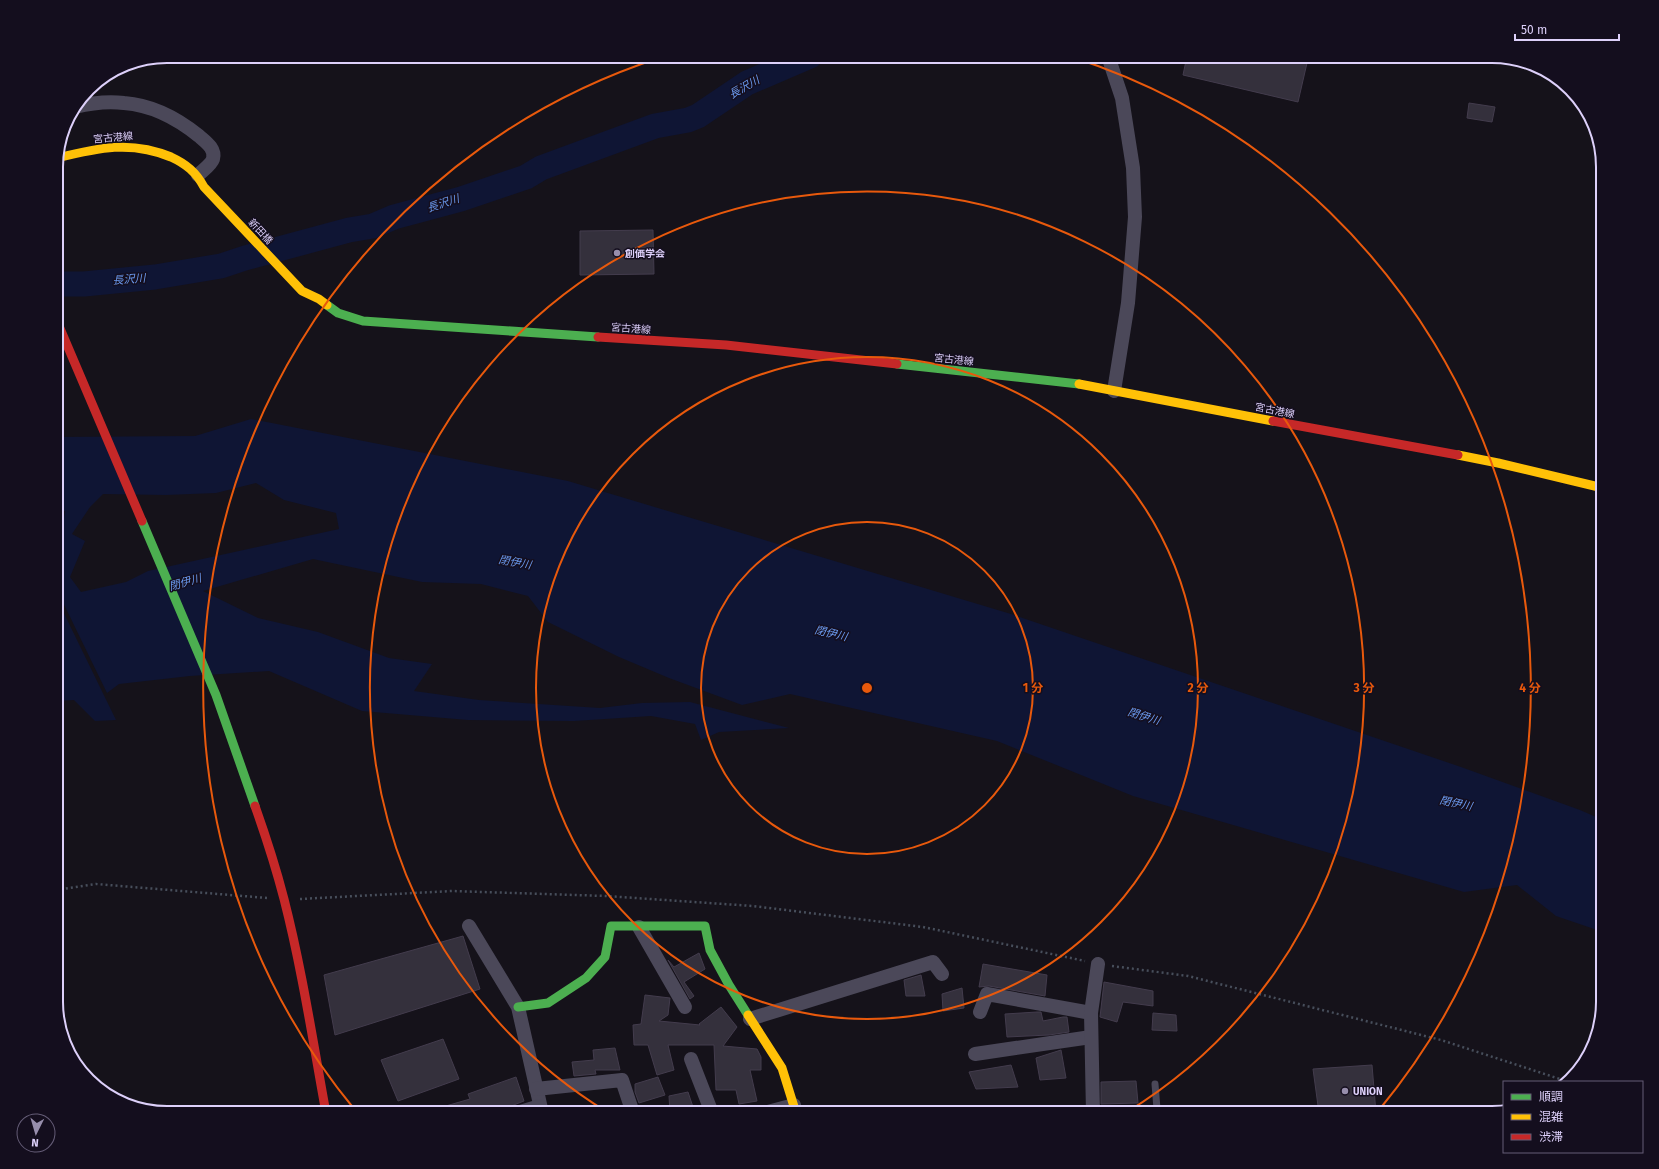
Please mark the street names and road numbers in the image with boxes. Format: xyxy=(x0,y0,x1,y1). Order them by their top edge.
street label: 宮古港線 xyxy=(93,130,134,146)
street label: 新田橋 xyxy=(246,217,275,247)
street label: 宮古港線 xyxy=(611,322,651,336)
street label: 宮古港線 xyxy=(933,352,974,368)
street label: 宮古港線 xyxy=(1254,401,1296,421)

